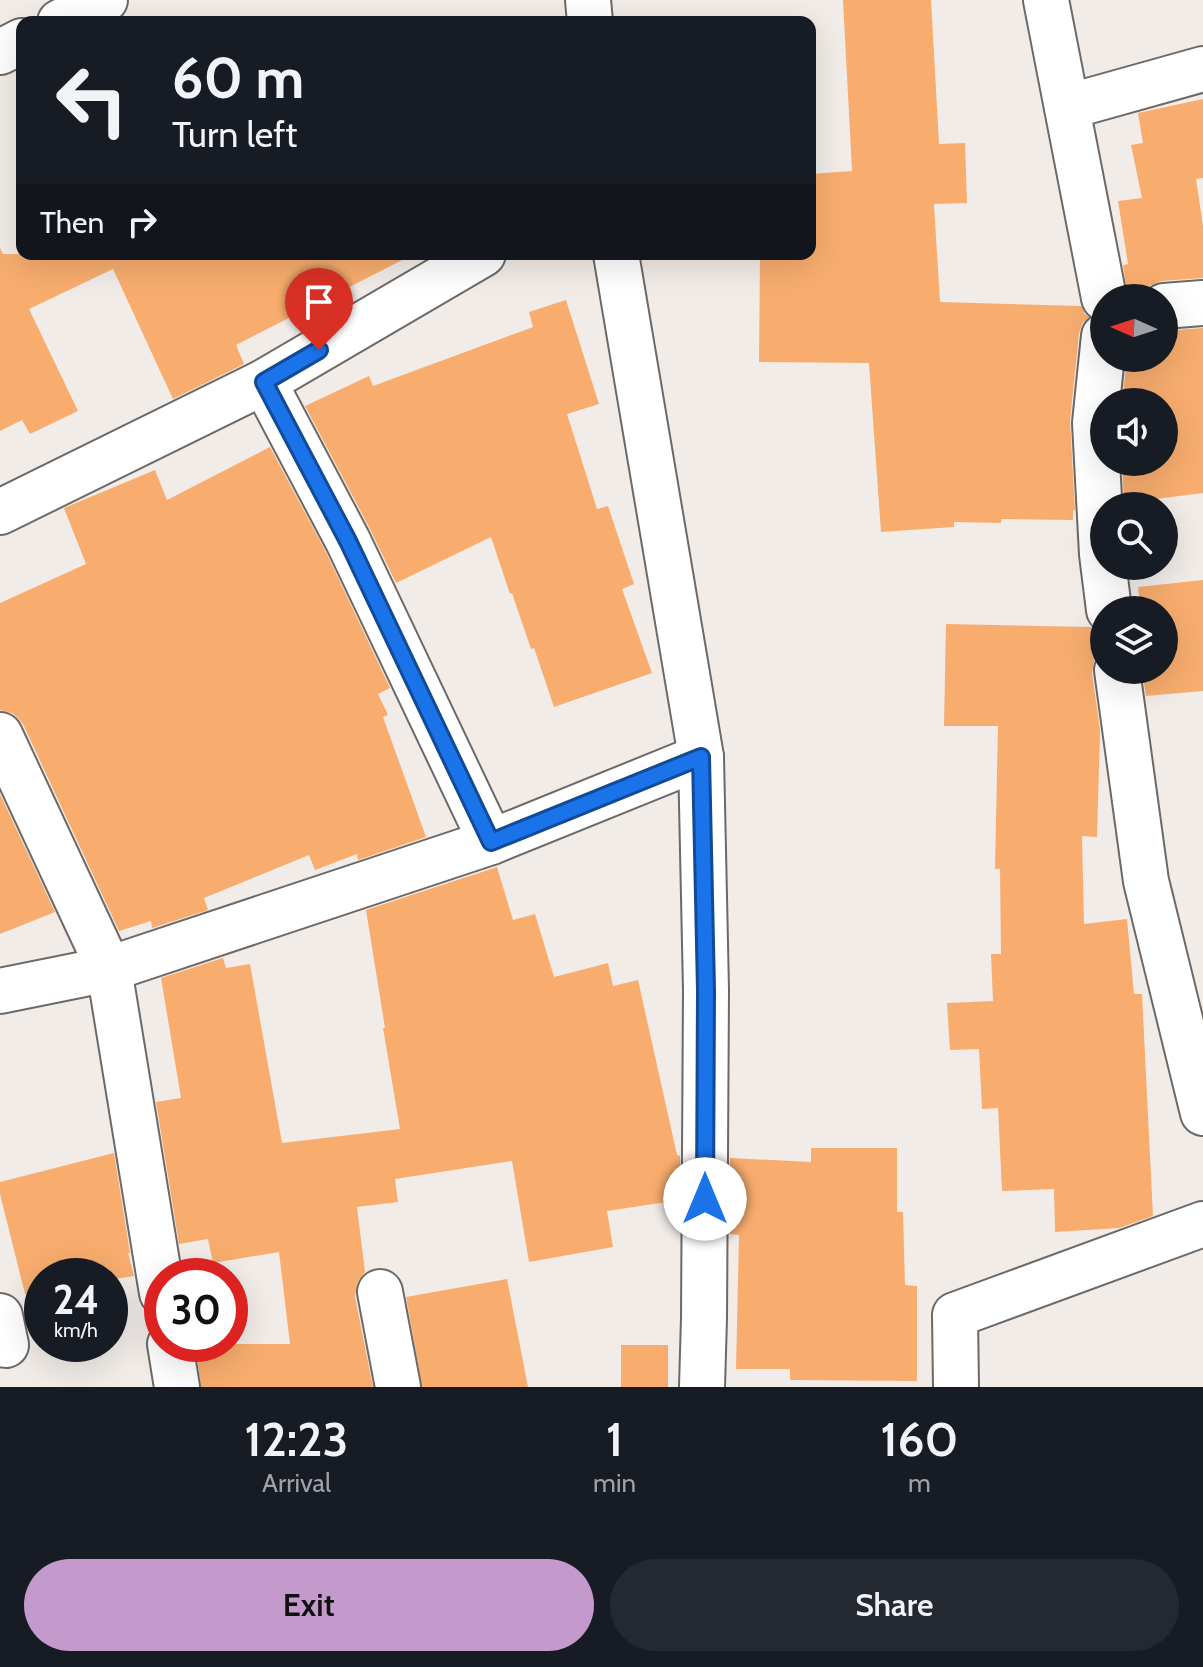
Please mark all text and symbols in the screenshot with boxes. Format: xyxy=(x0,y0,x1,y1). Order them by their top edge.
text: 60 m xyxy=(172,44,304,112)
icon: left xyxy=(40,48,144,152)
text: Turn left xyxy=(172,112,297,156)
icon: right xyxy=(120,200,164,244)
text: Then xyxy=(40,204,104,241)
pin xyxy=(285,268,353,350)
icon: arrive xyxy=(297,280,341,324)
north arrow xyxy=(1090,284,1178,372)
map controls xyxy=(1090,284,1178,684)
button: sound xyxy=(1090,388,1178,476)
button: search xyxy=(1090,492,1178,580)
button: layers xyxy=(1090,596,1178,684)
position arrow xyxy=(663,1157,747,1241)
speed limit sign: 30 xyxy=(144,1258,248,1362)
text: 24 xyxy=(53,1275,99,1324)
text: km/h xyxy=(54,1318,98,1342)
text: 12:23 xyxy=(245,1410,348,1468)
text: 1 xyxy=(606,1410,623,1468)
text: 160 xyxy=(881,1410,958,1468)
text: Arrival xyxy=(262,1467,331,1499)
text: min xyxy=(593,1467,636,1499)
text: m xyxy=(908,1467,931,1499)
button: Exit xyxy=(24,1559,594,1651)
button: Share xyxy=(610,1559,1179,1651)

